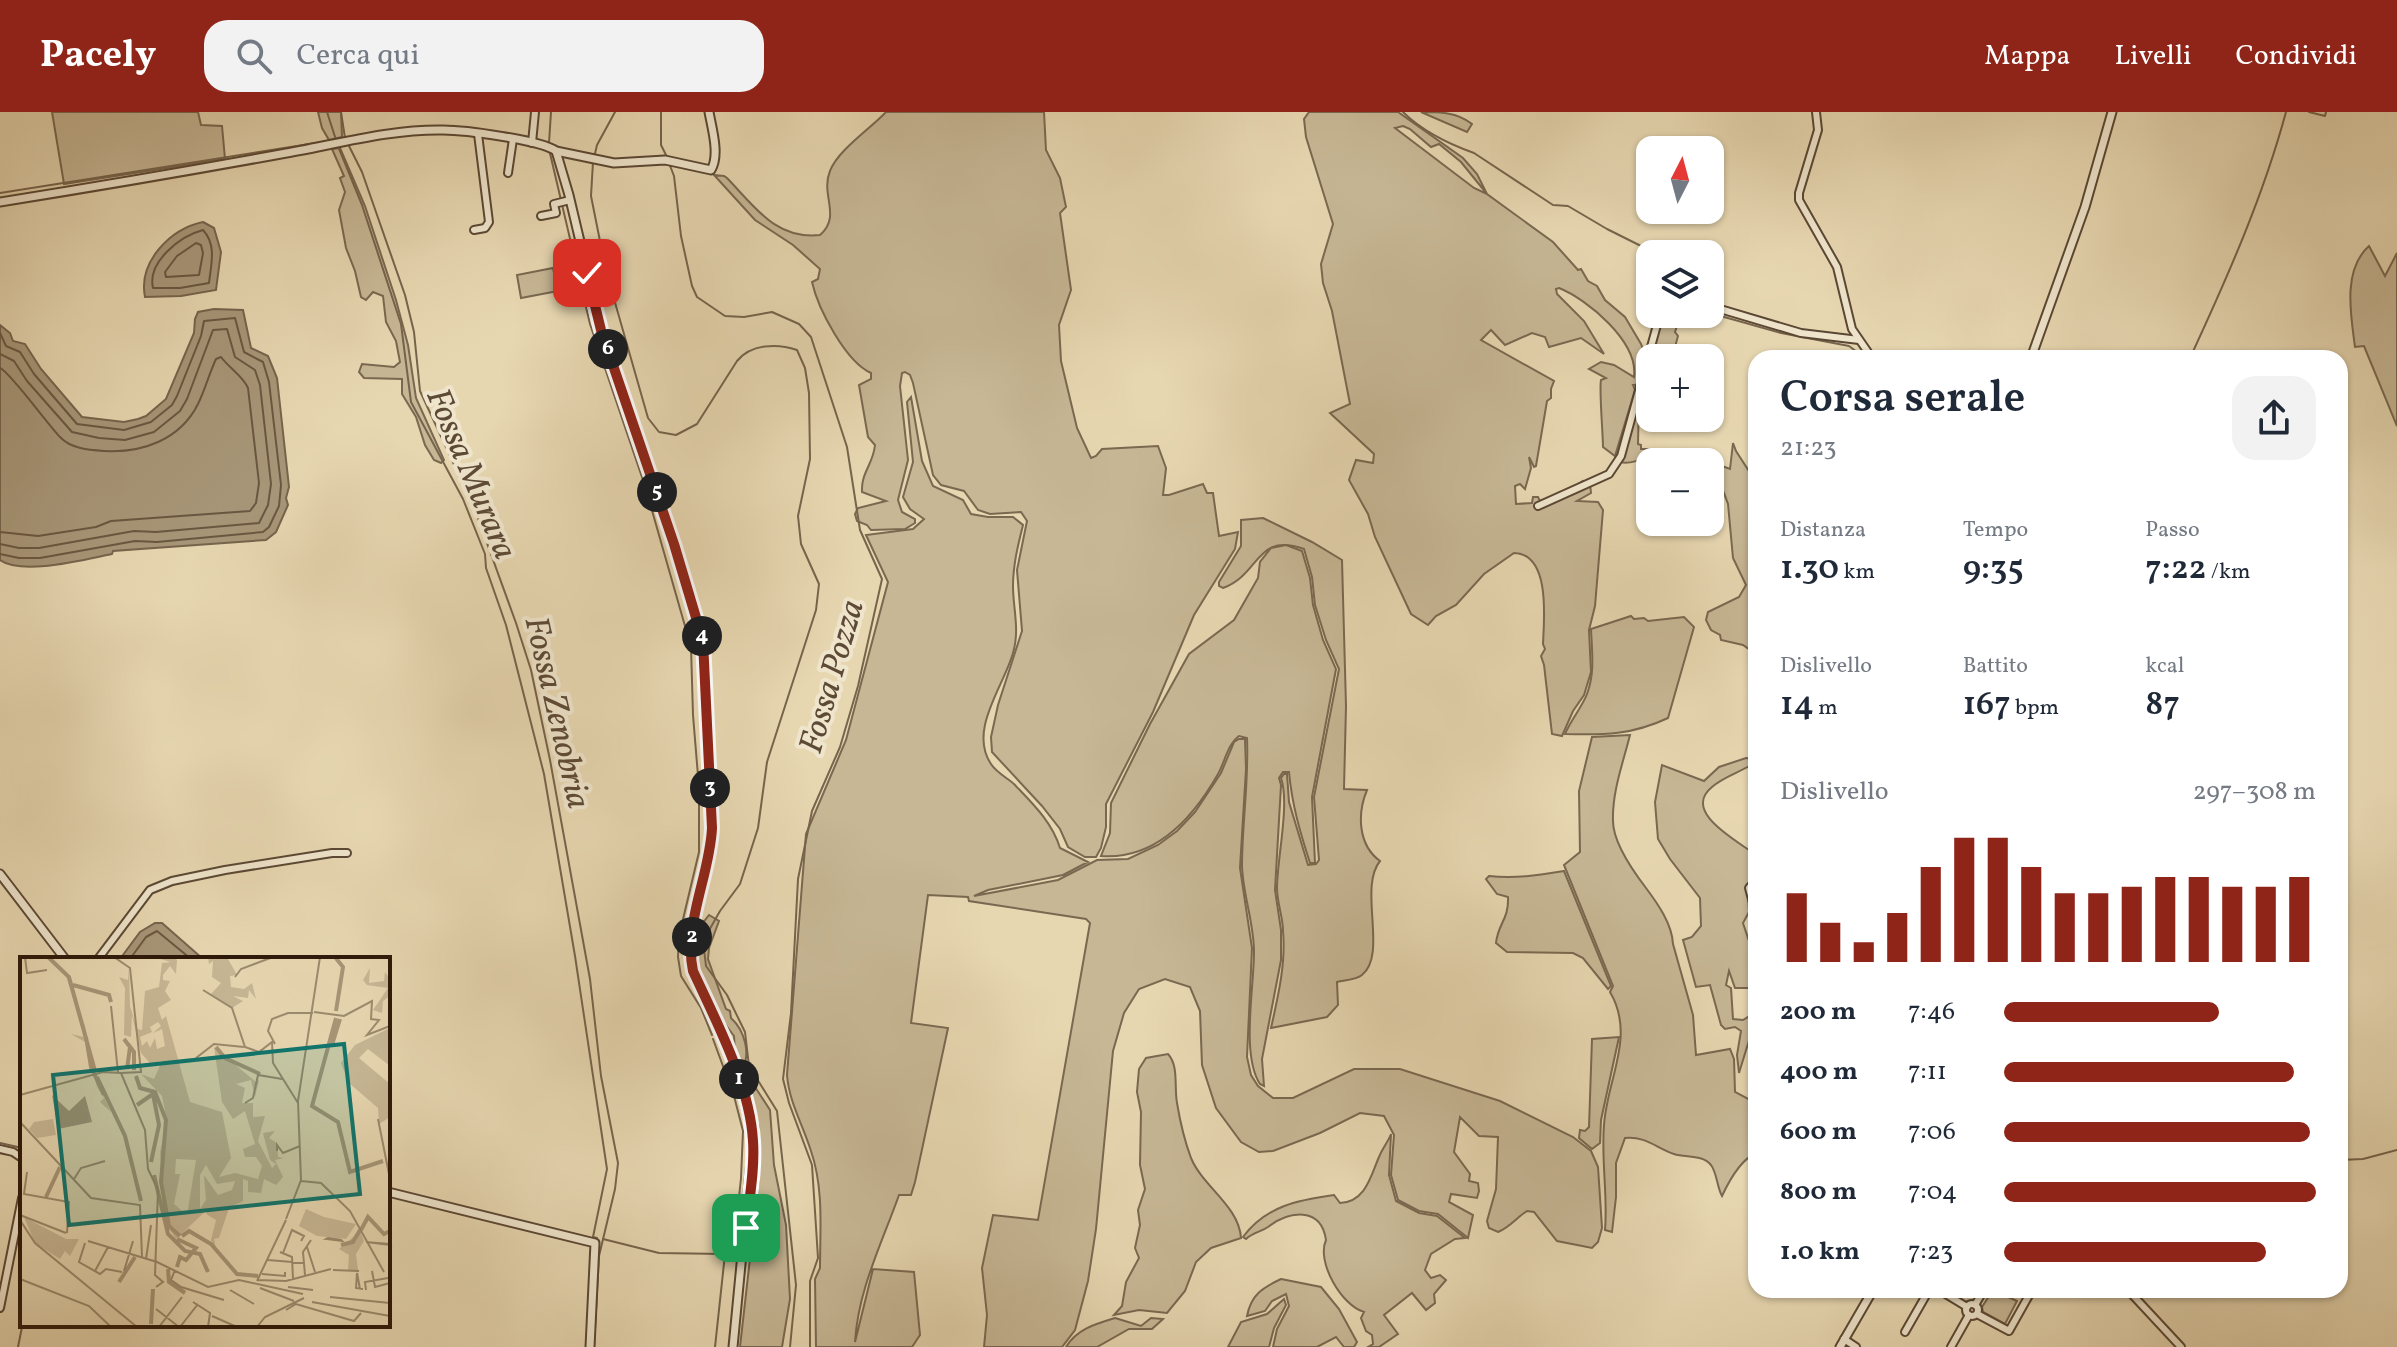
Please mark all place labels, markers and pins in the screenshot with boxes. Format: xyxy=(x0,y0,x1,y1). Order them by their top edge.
pin xyxy=(553,239,621,307)
pin: 6 xyxy=(588,329,628,369)
pin: 5 xyxy=(637,472,677,512)
pin: 4 xyxy=(682,616,722,656)
pin: 3 xyxy=(690,768,730,808)
pin: 2 xyxy=(672,917,712,957)
pin: 1 xyxy=(719,1059,759,1099)
pin xyxy=(712,1194,780,1262)

